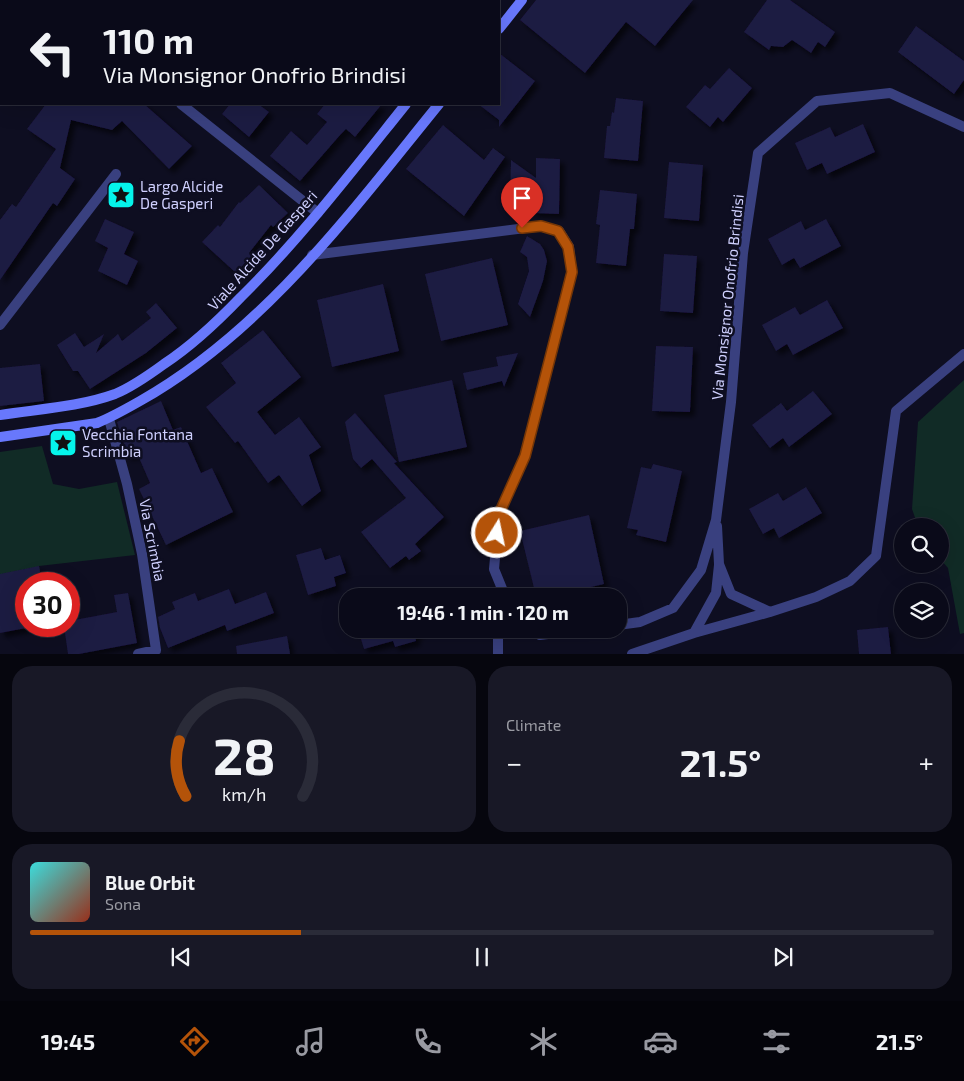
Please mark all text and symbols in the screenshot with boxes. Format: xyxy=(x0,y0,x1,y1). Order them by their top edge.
text: 110 m xyxy=(103,19,194,61)
icon: left xyxy=(20,20,85,85)
text: Via Monsignor Onofrio Brindisi xyxy=(103,61,406,87)
place label: Largo Alcide De Gasperi xyxy=(140,177,223,212)
pin xyxy=(501,177,543,228)
place icon: Largo Alcide De Gasperi xyxy=(106,180,136,210)
icon: arrive xyxy=(508,184,536,212)
street label: Viale Alcide De Gasperi xyxy=(204,187,320,313)
street label: Via Monsignor Onofrio Brindisi xyxy=(707,193,747,401)
place label: Vecchia Fontana Scrimbia xyxy=(82,425,193,460)
place icon: Vecchia Fontana Scrimbia xyxy=(48,428,78,458)
street label: Via Scrimbia xyxy=(136,497,170,583)
position arrow xyxy=(470,506,522,558)
map controls xyxy=(894,518,949,638)
button: search xyxy=(894,518,949,573)
speed limit sign: 30 xyxy=(15,572,80,637)
button: layers xyxy=(894,583,949,638)
text: 19:46 · 1 min · 120 m xyxy=(397,601,569,624)
text: Climate xyxy=(506,715,561,734)
text: 28 xyxy=(213,723,275,785)
text: 21.5° xyxy=(680,739,761,785)
text: − xyxy=(506,745,522,779)
text: + xyxy=(919,745,934,779)
text: km/h xyxy=(222,783,266,805)
text: Blue Orbit xyxy=(105,871,195,894)
text: Sona xyxy=(105,894,141,913)
icon: previous xyxy=(167,943,195,971)
icon: pause xyxy=(468,943,496,971)
icon: next xyxy=(769,943,797,971)
icon: directions xyxy=(177,1024,212,1059)
icon: music xyxy=(293,1024,328,1059)
icon: phone xyxy=(410,1024,445,1059)
icon: climate xyxy=(526,1024,561,1059)
icon: car xyxy=(643,1024,678,1059)
icon: filters xyxy=(759,1024,794,1059)
text: 19:45 xyxy=(41,1028,95,1054)
text: 21.5° xyxy=(876,1028,923,1054)

